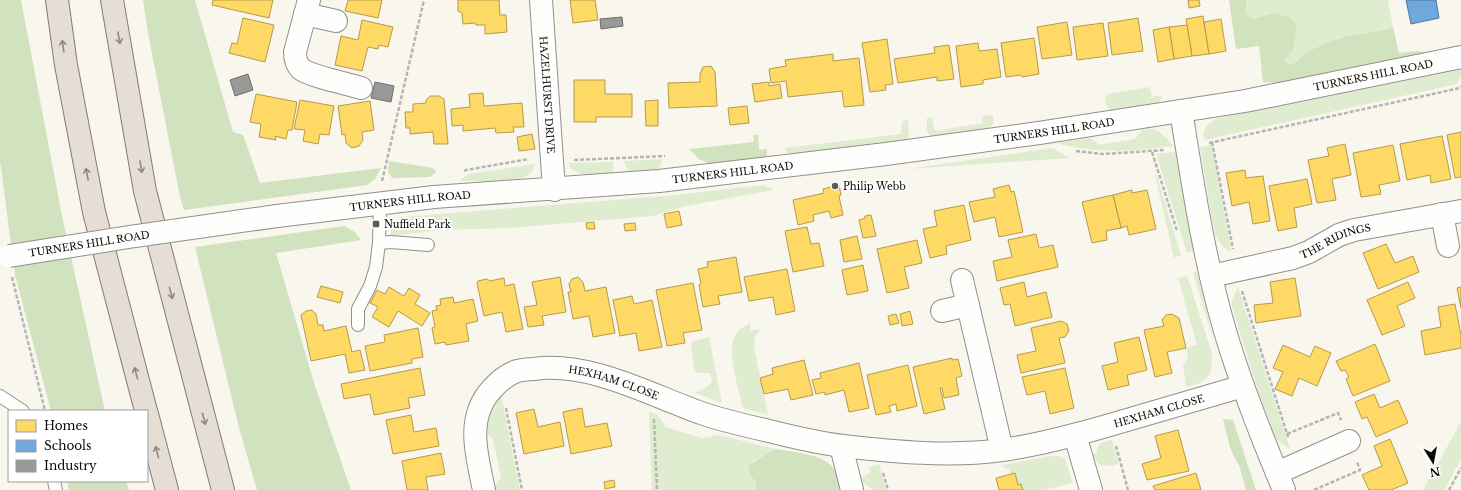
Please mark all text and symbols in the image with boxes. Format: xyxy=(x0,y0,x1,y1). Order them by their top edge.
one-way arrow xyxy=(115,32,123,45)
street label: HAZELHURST DRIVE xyxy=(536,36,557,154)
one-way arrow xyxy=(59,40,67,53)
street label: TURNERS HILL ROAD xyxy=(1312,57,1435,94)
street label: TURNERS HILL ROAD xyxy=(993,115,1116,146)
street label: TURNERS HILL ROAD xyxy=(671,159,794,186)
one-way arrow xyxy=(137,160,145,173)
one-way arrow xyxy=(83,168,91,181)
place label: Philip Webb xyxy=(843,180,906,193)
marker: Philip Webb xyxy=(830,181,840,191)
street label: TURNERS HILL ROAD xyxy=(349,188,471,214)
place label: Nuffield Park xyxy=(384,218,452,231)
marker: Nuffield Park xyxy=(371,219,381,229)
street label: THE RIDINGS xyxy=(1298,221,1372,262)
street label: TURNERS HILL ROAD xyxy=(28,228,150,260)
one-way arrow xyxy=(168,286,175,299)
street label: HEXHAM CLOSE xyxy=(568,363,661,403)
one-way arrow xyxy=(132,367,140,380)
street label: HEXHAM CLOSE xyxy=(1112,392,1206,431)
legend xyxy=(8,410,148,482)
one-way arrow xyxy=(201,412,208,425)
text: Homes xyxy=(44,418,88,433)
text: Schools xyxy=(44,438,91,453)
north arrow xyxy=(1413,442,1453,482)
one-way arrow xyxy=(153,446,160,459)
text: Industry xyxy=(44,458,97,473)
text: N xyxy=(1428,464,1441,480)

